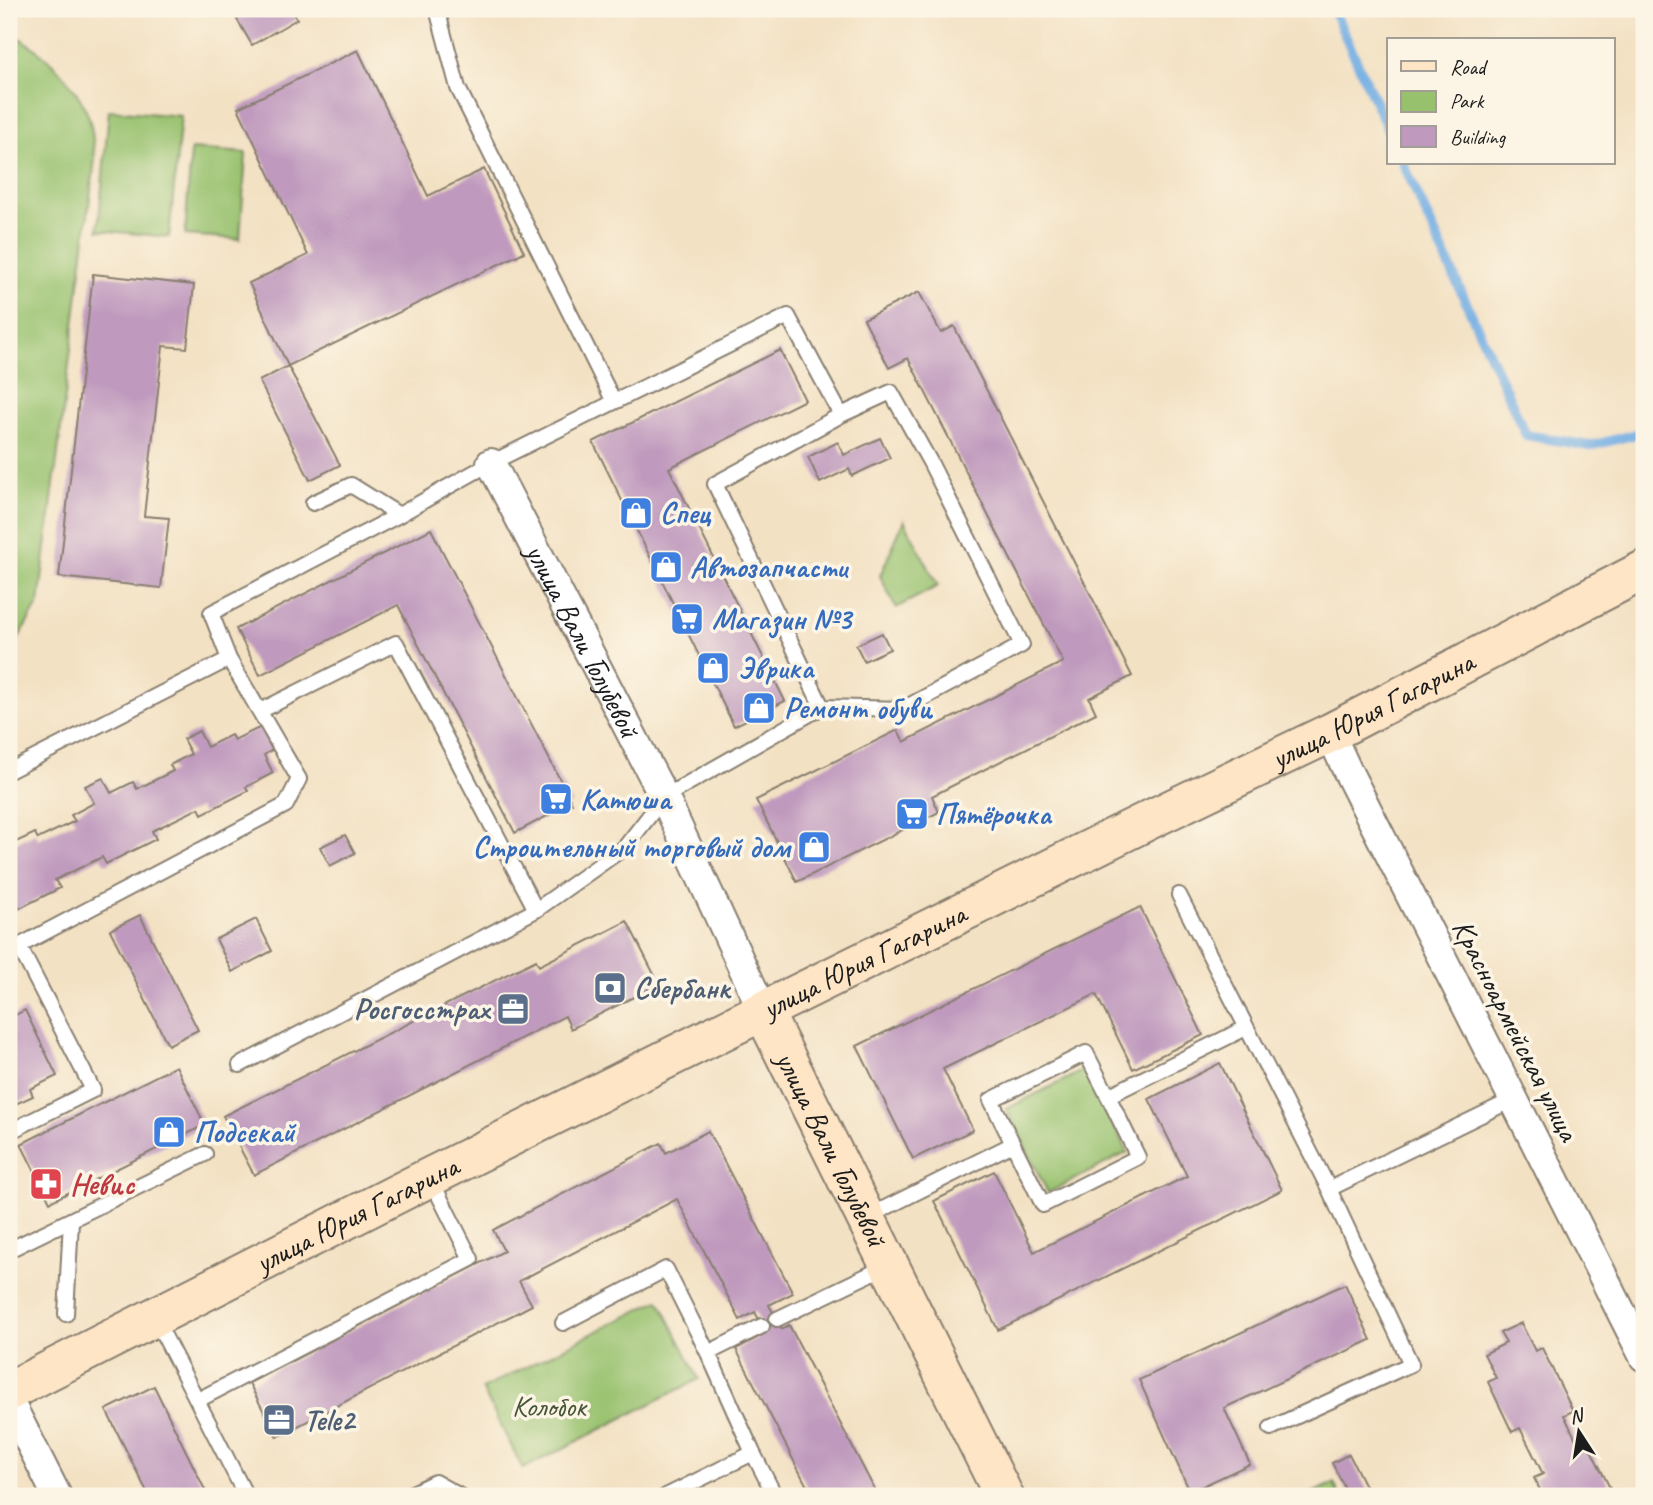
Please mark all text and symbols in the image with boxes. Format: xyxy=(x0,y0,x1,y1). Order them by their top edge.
legend xyxy=(1387,38,1614,164)
text: Road xyxy=(1450,54,1489,80)
text: Park xyxy=(1450,88,1485,114)
text: Building xyxy=(1450,124,1507,150)
shop icon: Спец xyxy=(617,494,655,532)
place label: Спец xyxy=(660,494,711,532)
street label: улица Вали Голубевой xyxy=(516,535,650,745)
shop icon: Автозапчасти xyxy=(647,548,685,586)
place label: Автозапчасти xyxy=(690,548,849,586)
supermarket icon: Магазин №3 xyxy=(668,600,706,638)
place label: Магазин №3 xyxy=(712,600,854,639)
street label: улица Юрия Гагарина xyxy=(1263,641,1483,778)
shop icon: Эврика xyxy=(694,649,732,687)
place label: Эврика xyxy=(738,649,815,687)
shop icon: Ремонт обуви xyxy=(740,689,778,727)
place label: Ремонт обуви xyxy=(784,689,933,727)
supermarket icon: Катюша xyxy=(537,780,575,818)
place label: Катюша xyxy=(580,780,674,818)
supermarket icon: Пятёрочка xyxy=(893,795,931,833)
place label: Пятёрочка xyxy=(936,795,1053,833)
place label: Строительный торговый дом xyxy=(473,828,792,866)
shop icon: Строительный торговый дом xyxy=(795,828,833,866)
street label: улица Юрия Гагарина xyxy=(754,893,975,1028)
street label: Красноармейская улица xyxy=(1444,913,1589,1149)
bank icon: Сбербанк xyxy=(591,969,629,1007)
place label: Сбербанк xyxy=(634,969,732,1007)
place label: Росгосстрах xyxy=(354,990,492,1028)
office icon: Росгосстрах xyxy=(494,990,532,1028)
street label: улица Вали Голубевой xyxy=(766,1043,897,1254)
shop icon: Подсекай xyxy=(150,1113,188,1151)
place label: Подсекай xyxy=(194,1113,297,1151)
street label: улица Юрия Гагарина xyxy=(247,1146,467,1283)
pharmacy icon: Невис xyxy=(27,1165,65,1203)
place label: Невис xyxy=(70,1165,136,1203)
park label: Колобок xyxy=(512,1387,588,1425)
north arrow xyxy=(1544,1396,1614,1466)
office icon: Tele2 xyxy=(260,1401,298,1439)
place label: Tele2 xyxy=(304,1401,357,1439)
text: N xyxy=(1567,1403,1587,1429)

